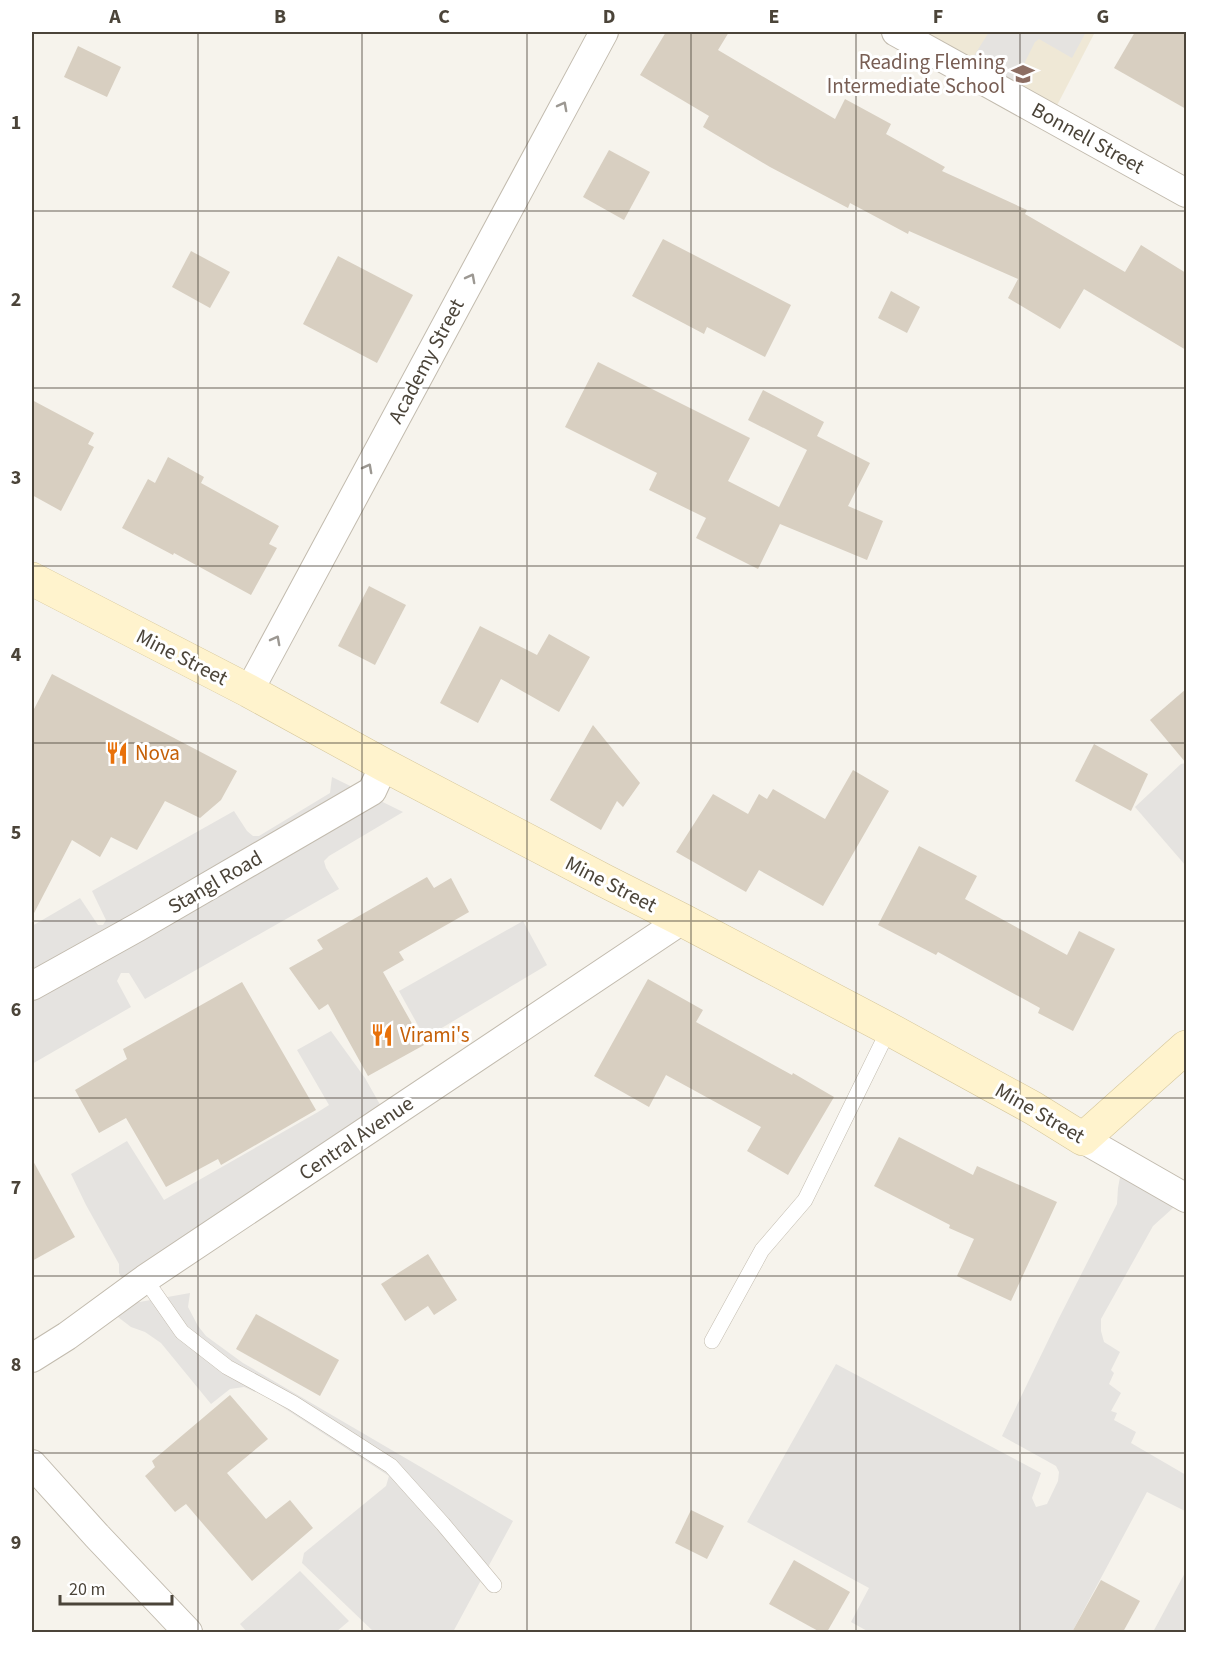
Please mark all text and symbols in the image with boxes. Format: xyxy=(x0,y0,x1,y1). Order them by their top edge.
text: A xyxy=(108,3,121,31)
text: B xyxy=(274,3,286,31)
text: C xyxy=(438,3,450,31)
text: D xyxy=(603,3,615,31)
text: E xyxy=(769,3,779,31)
text: F xyxy=(933,3,943,31)
text: G xyxy=(1097,3,1109,31)
place label: Reading Fleming Intermediate School xyxy=(827,47,1005,101)
school or university icon: Reading Fleming Intermediate School xyxy=(1010,61,1036,87)
street label: Bonnell Street xyxy=(1026,95,1150,181)
one-way arrow xyxy=(556,102,567,112)
text: 1 xyxy=(11,109,21,137)
one-way arrow xyxy=(464,274,475,284)
text: 2 xyxy=(11,286,21,314)
street label: Academy Street xyxy=(380,293,472,429)
text: 3 xyxy=(11,464,21,492)
one-way arrow xyxy=(361,464,372,474)
street label: Mine Street xyxy=(131,621,233,693)
one-way arrow xyxy=(269,635,280,646)
text: 4 xyxy=(11,641,22,669)
place label: Nova xyxy=(135,738,180,768)
restaurant icon: Nova xyxy=(104,740,130,766)
text: 5 xyxy=(11,819,21,847)
street label: Stangl Road xyxy=(162,843,268,921)
street label: Mine Street xyxy=(560,848,662,920)
text: 6 xyxy=(11,996,21,1024)
place label: Virami's xyxy=(400,1020,470,1050)
restaurant icon: Virami's xyxy=(369,1022,395,1048)
street label: Mine Street xyxy=(990,1075,1090,1151)
street label: Central Avenue xyxy=(293,1088,419,1188)
text: 7 xyxy=(11,1174,21,1202)
text: 8 xyxy=(11,1351,21,1379)
text: 9 xyxy=(11,1529,21,1557)
scale bar xyxy=(60,1568,172,1606)
text: 20 m xyxy=(69,1577,105,1602)

